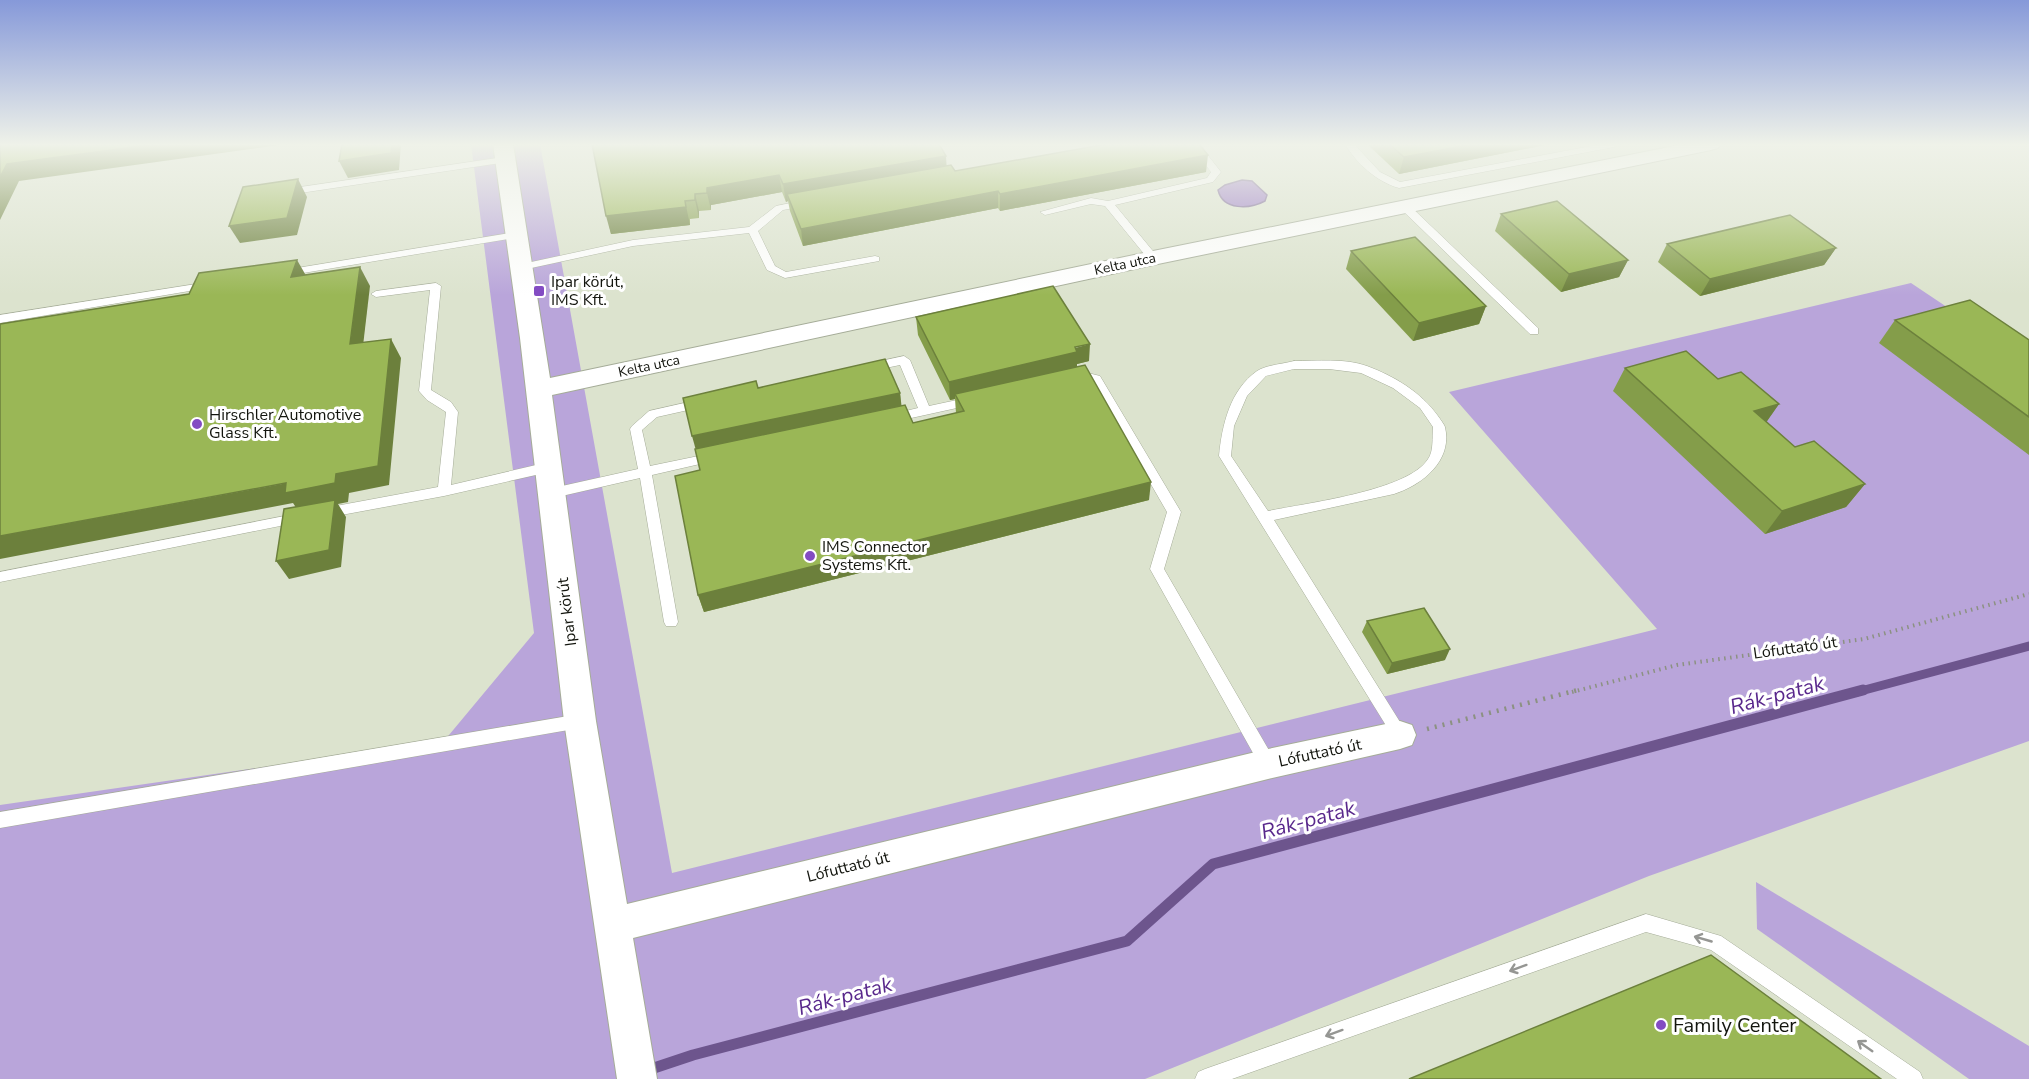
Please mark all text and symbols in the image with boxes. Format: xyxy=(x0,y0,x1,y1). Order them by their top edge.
street label: Kelta utca xyxy=(1092,248,1158,280)
place label: Ipar körút, IMS Kft. xyxy=(551,271,624,311)
marker: Ipar körút, IMS Kft. xyxy=(532,284,546,298)
street label: Kelta utca xyxy=(616,350,682,382)
place label: Hirschler Automotive Glass Kft. xyxy=(209,404,361,444)
marker: Hirschler Automotive Glass Kft. xyxy=(190,417,204,431)
place label: IMS Connector Systems Kft. xyxy=(822,536,927,576)
marker: IMS Connector Systems Kft. xyxy=(803,549,817,563)
street label: Ipar körút xyxy=(552,576,582,647)
street label: Lófuttató út xyxy=(1752,631,1839,665)
water label: Rák-patak xyxy=(1727,669,1828,721)
street label: Lófuttató út xyxy=(1276,733,1364,773)
water label: Rák-patak xyxy=(1258,794,1359,846)
street label: Lófuttató út xyxy=(804,846,892,888)
one-way arrow xyxy=(1693,933,1712,944)
one-way arrow xyxy=(1509,964,1527,975)
water label: Rák-patak xyxy=(795,970,896,1022)
place label: Family Center xyxy=(1673,1012,1797,1039)
marker: Family Center xyxy=(1654,1018,1668,1032)
one-way arrow xyxy=(1325,1029,1344,1040)
one-way arrow xyxy=(1857,1040,1874,1052)

